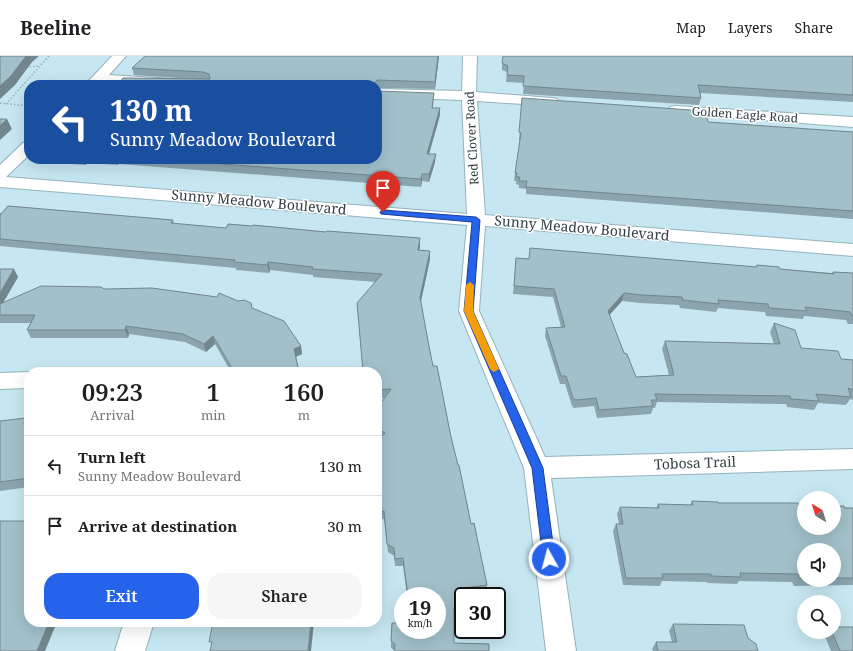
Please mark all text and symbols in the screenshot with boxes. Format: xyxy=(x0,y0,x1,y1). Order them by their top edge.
text: Beeline xyxy=(20,15,91,41)
text: Map xyxy=(676,18,706,37)
text: Layers xyxy=(728,18,773,37)
text: Share xyxy=(795,18,833,37)
street label: Red Clover Road xyxy=(461,90,482,185)
text: 130 m xyxy=(110,91,192,129)
icon: left xyxy=(44,96,96,148)
street label: Golden Eagle Road xyxy=(691,102,799,127)
text: Sunny Meadow Boulevard xyxy=(110,127,336,151)
pin xyxy=(366,171,400,212)
icon: arrive xyxy=(372,177,394,199)
street label: Sunny Meadow Boulevard xyxy=(171,184,348,219)
street label: Sunny Meadow Boulevard xyxy=(494,210,671,245)
text: 09:23 xyxy=(82,375,143,408)
text: 1 xyxy=(207,375,220,408)
text: 160 xyxy=(284,375,324,408)
text: Arrival xyxy=(90,406,135,424)
text: min xyxy=(201,406,226,424)
text: m xyxy=(298,406,310,424)
text: Turn left xyxy=(78,447,146,467)
street label: Tobosa Trail xyxy=(654,452,737,473)
icon: left xyxy=(44,455,66,477)
text: 130 m xyxy=(319,456,362,476)
text: Sunny Meadow Boulevard xyxy=(78,467,241,485)
north arrow xyxy=(797,491,841,535)
map controls xyxy=(797,491,841,639)
icon: arrive xyxy=(44,515,66,537)
text: Arrive at destination xyxy=(78,516,237,536)
text: 30 m xyxy=(327,516,362,536)
position arrow xyxy=(528,538,570,580)
button: sound xyxy=(797,543,841,587)
button: Exit xyxy=(44,573,199,619)
button: Share xyxy=(207,573,362,619)
speed limit sign: 30 xyxy=(454,587,506,639)
text: 19 xyxy=(409,594,431,621)
button: search xyxy=(797,595,841,639)
text: km/h xyxy=(408,616,432,630)

